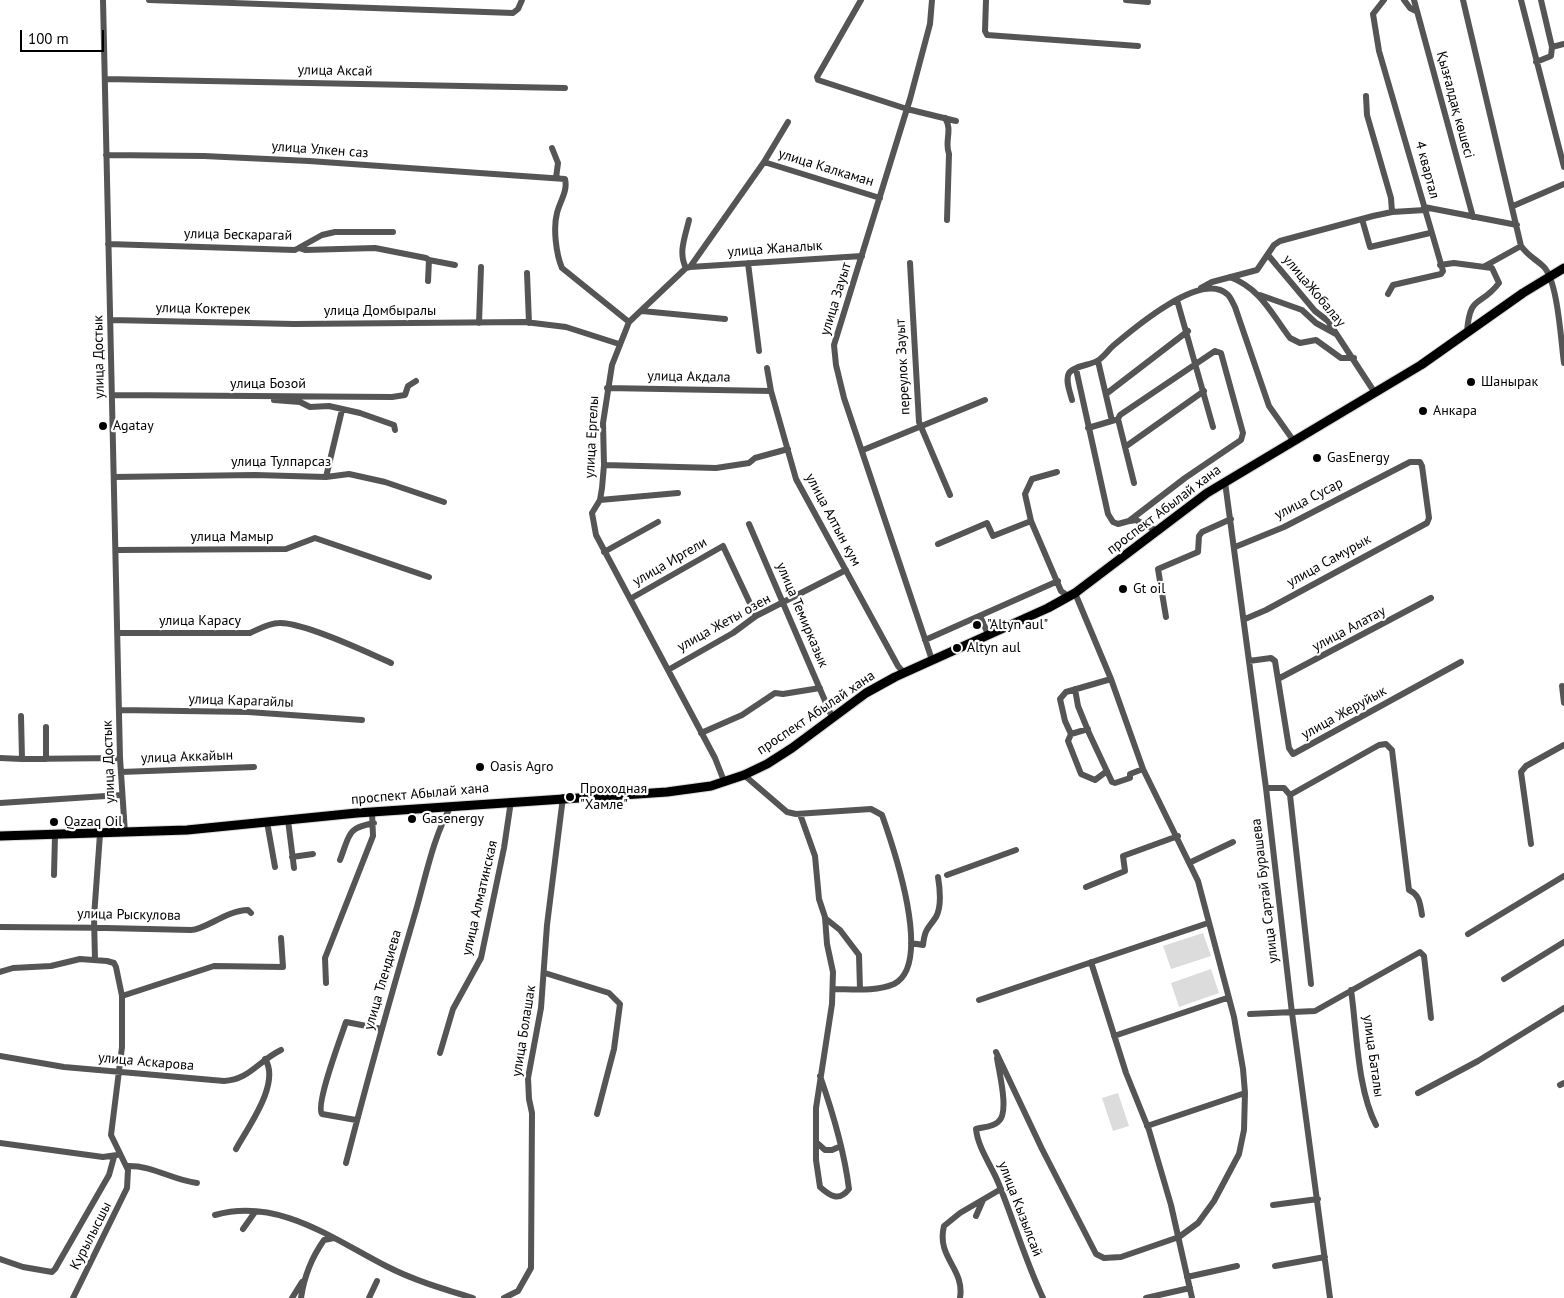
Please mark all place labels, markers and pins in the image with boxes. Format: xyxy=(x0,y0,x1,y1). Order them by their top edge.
place label: Шанырак xyxy=(1481,374,1538,390)
marker: Шанырак xyxy=(1465,376,1477,388)
place label: Анкара xyxy=(1433,403,1477,419)
marker: Анкара xyxy=(1417,405,1429,417)
place label: Agatay xyxy=(113,418,154,434)
marker: Agatay xyxy=(97,420,109,432)
place label: GasEnergy xyxy=(1327,450,1389,466)
marker: GasEnergy xyxy=(1311,452,1323,464)
place label: Gt oil xyxy=(1133,581,1165,597)
marker: Gt oil xyxy=(1117,583,1129,595)
place label: "Altyn aul" xyxy=(987,617,1048,633)
marker: "Altyn aul" xyxy=(971,619,983,631)
place label: Altyn aul xyxy=(967,640,1021,656)
marker: Altyn aul xyxy=(951,642,963,654)
place label: Oasis Agro xyxy=(490,759,554,775)
marker: Oasis Agro xyxy=(474,761,486,773)
place label: Проходная "Хамле" xyxy=(580,781,647,814)
marker: Проходная "Хамле" xyxy=(564,791,576,803)
place label: Gasenergy xyxy=(422,811,484,827)
marker: Gasenergy xyxy=(406,813,418,825)
place label: Qazaq Oil xyxy=(64,814,122,830)
marker: Qazaq Oil xyxy=(48,816,60,828)

